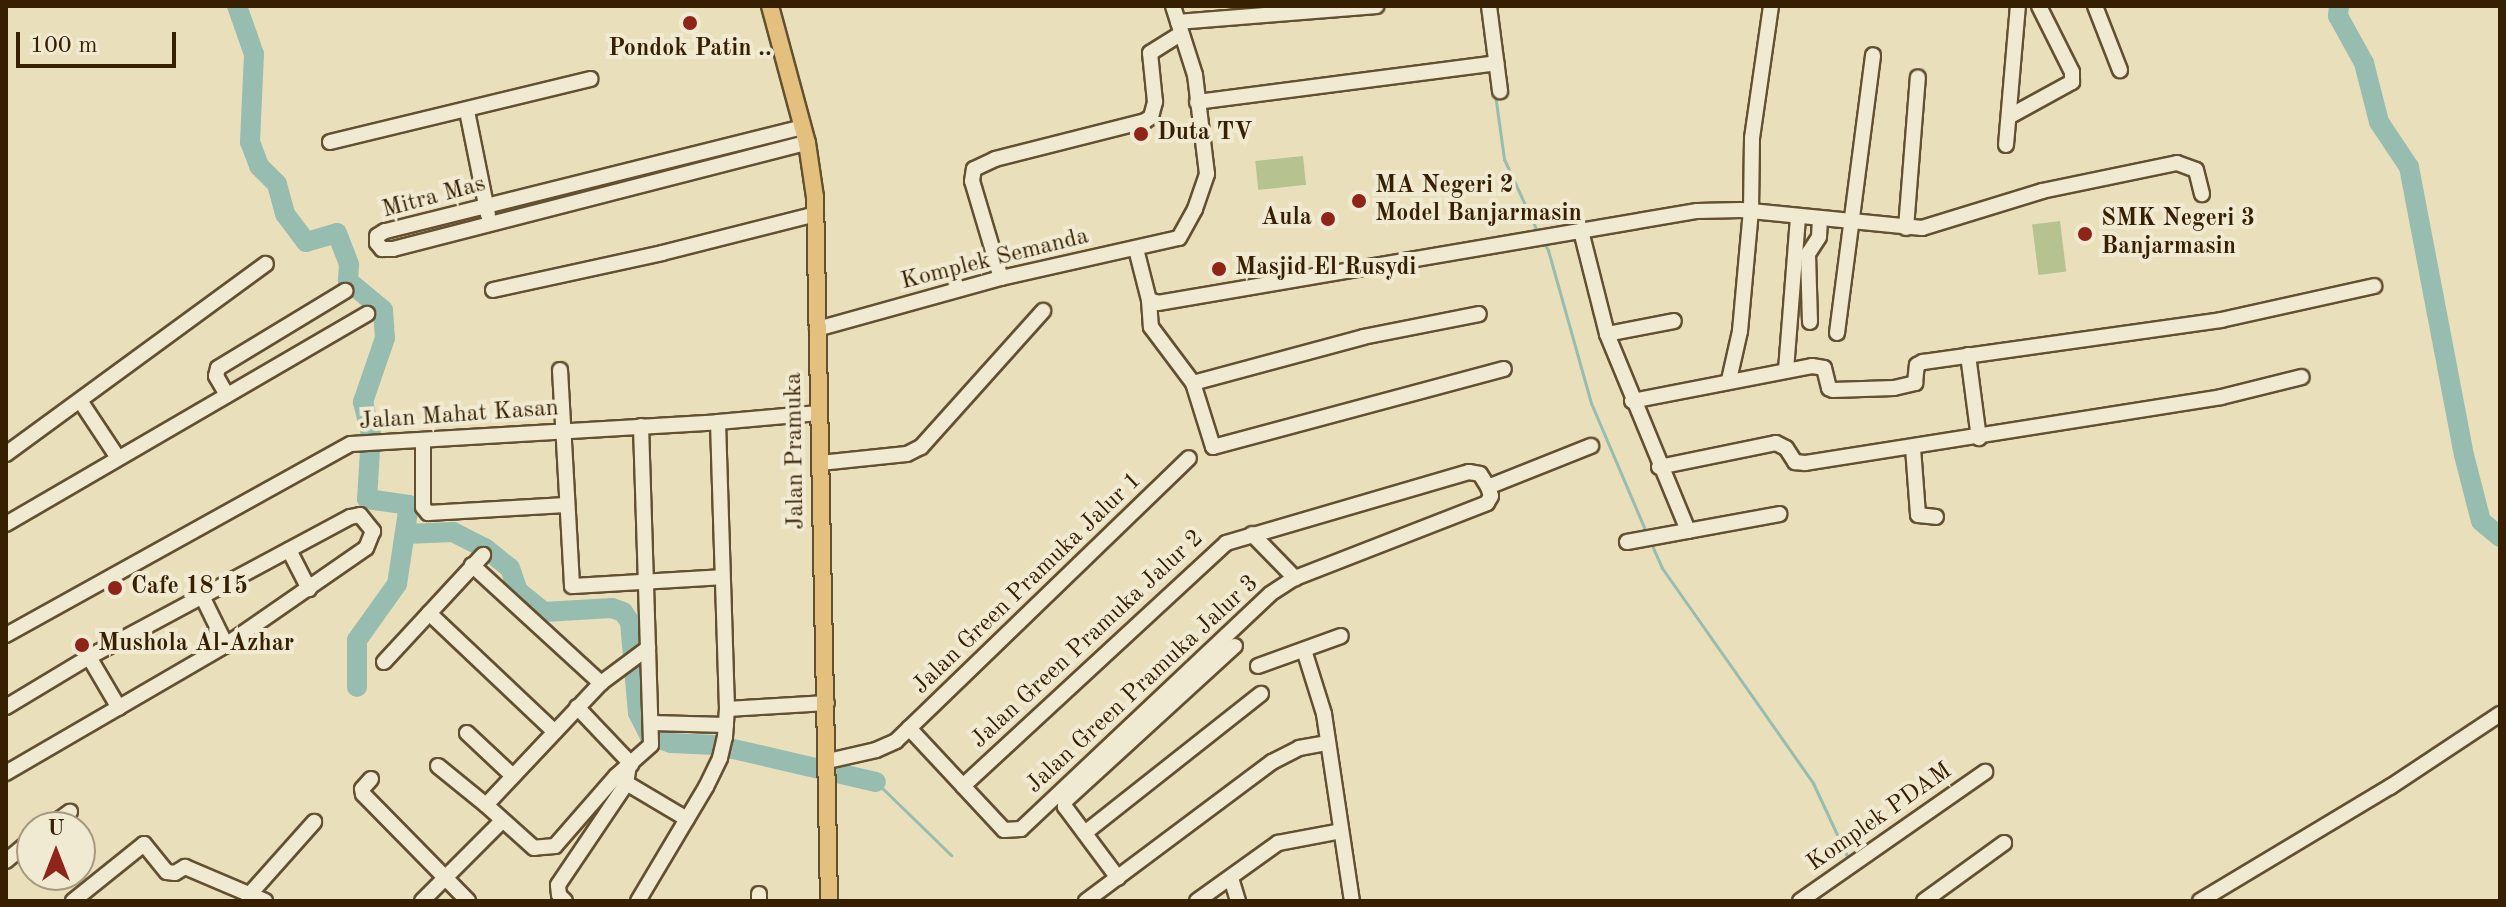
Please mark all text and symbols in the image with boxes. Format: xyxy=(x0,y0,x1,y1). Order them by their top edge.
marker: Pondok Patin .. xyxy=(681,14,699,32)
scale bar xyxy=(20,16,180,66)
text: 100 m xyxy=(30,34,98,58)
place label: Pondok Patin .. xyxy=(608,36,772,64)
place label: Duta TV xyxy=(1157,120,1252,148)
marker: Duta TV xyxy=(1132,125,1150,143)
street label: Mitra Mas xyxy=(379,170,489,226)
place label: MA Negeri 2 Model Banjarmasin xyxy=(1375,173,1582,229)
marker: MA Negeri 2 Model Banjarmasin xyxy=(1350,192,1368,210)
place label: Aula xyxy=(1261,205,1312,233)
place label: SMK Negeri 3 Banjarmasin xyxy=(2101,206,2255,262)
marker: Aula xyxy=(1319,210,1337,228)
street label: Komplek Semanda xyxy=(898,223,1092,297)
marker: SMK Negeri 3 Banjarmasin xyxy=(2076,225,2094,243)
place label: Masjid El Rusydi xyxy=(1235,255,1416,283)
marker: Masjid El Rusydi xyxy=(1210,260,1228,278)
street label: Jalan Pramuka xyxy=(780,372,812,530)
street label: Jalan Mahat Kasan xyxy=(358,395,560,437)
street label: Jalan Green Pramuka Jalur 1 xyxy=(907,467,1149,701)
street label: Jalan Green Pramuka Jalur 2 xyxy=(966,525,1210,755)
street label: Jalan Green Pramuka Jalur 3 xyxy=(1021,570,1265,800)
place label: Cafe 18 15 xyxy=(131,574,248,602)
marker: Cafe 18 15 xyxy=(106,579,124,597)
place label: Mushola Al-Azhar xyxy=(98,631,294,659)
marker: Mushola Al-Azhar xyxy=(73,636,91,654)
street label: Komplek PDAM xyxy=(1802,757,1958,879)
north arrow xyxy=(16,811,96,891)
text: U xyxy=(47,818,65,840)

